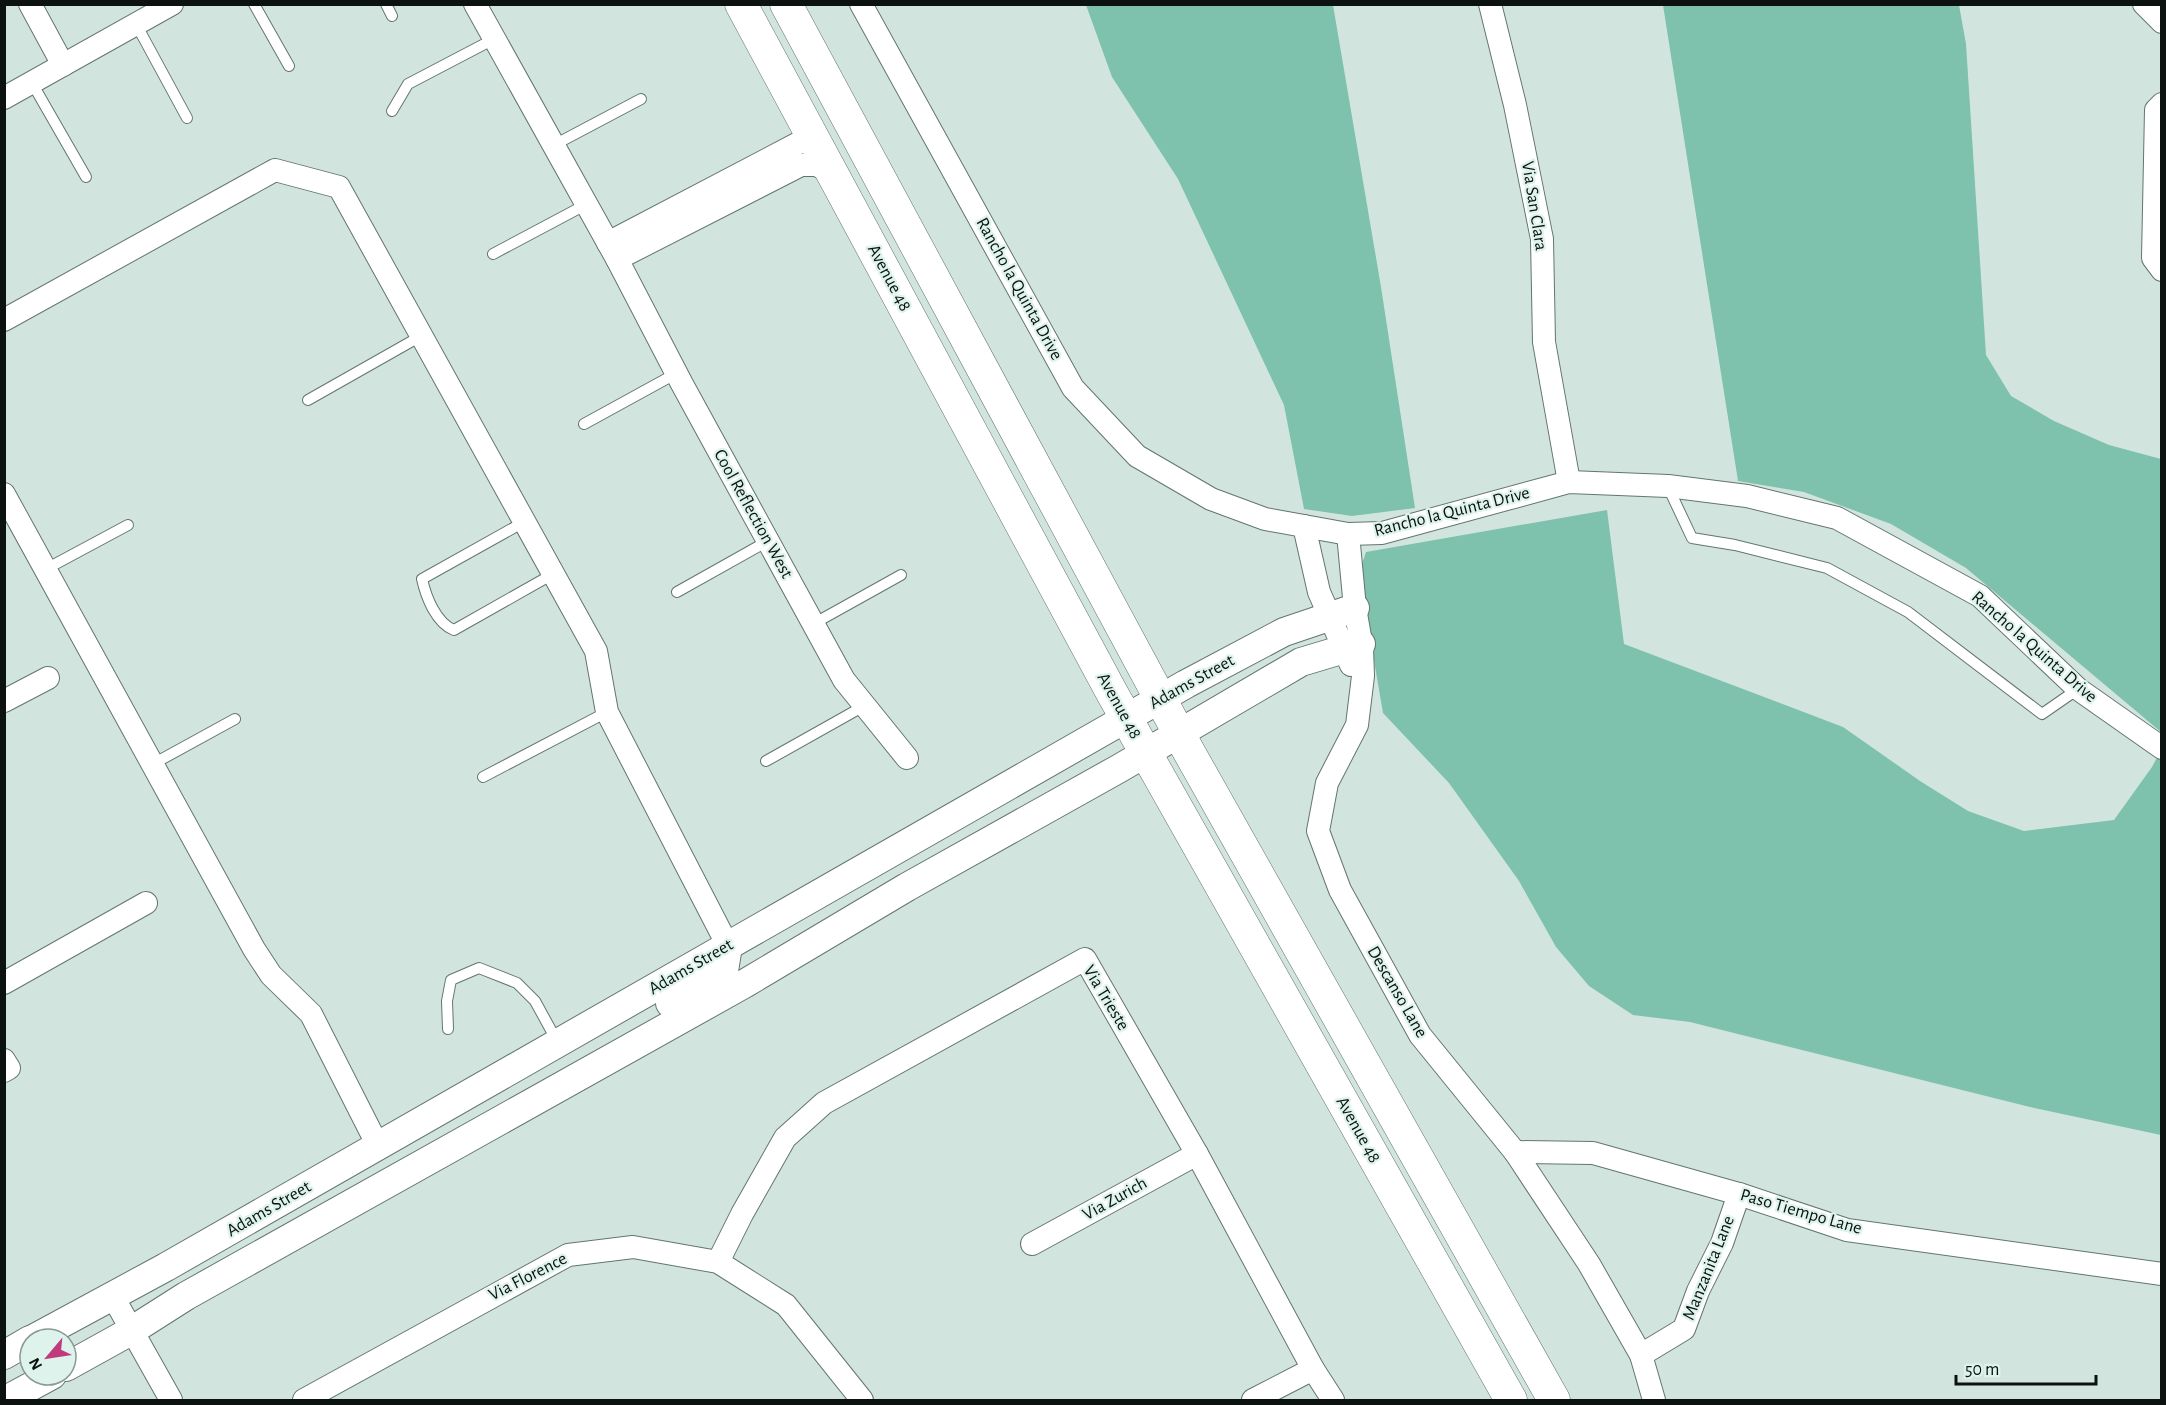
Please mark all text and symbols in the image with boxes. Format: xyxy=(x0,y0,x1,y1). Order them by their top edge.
street label: Via San Clara xyxy=(1518,160,1550,252)
street label: Rancho la Quinta Drive xyxy=(972,215,1066,363)
street label: Avenue 48 xyxy=(864,242,914,314)
street label: Cool Reflection West xyxy=(710,447,796,582)
street label: Rancho la Quinta Drive xyxy=(1372,484,1532,540)
street label: Rancho la Quinta Drive xyxy=(1968,588,2100,706)
street label: Adams Street xyxy=(1147,651,1238,713)
street label: Avenue 48 xyxy=(1094,670,1144,742)
street label: Adams Street xyxy=(646,936,736,998)
street label: Descanso Lane xyxy=(1364,943,1430,1041)
street label: Via Trieste xyxy=(1080,962,1132,1034)
street label: Avenue 48 xyxy=(1333,1094,1383,1166)
street label: Via Zurich xyxy=(1080,1174,1150,1224)
street label: Adams Street xyxy=(224,1178,314,1240)
street label: Paso Tiempo Lane xyxy=(1738,1186,1864,1238)
street label: Manzanita Lane xyxy=(1680,1213,1738,1323)
street label: Via Florence xyxy=(486,1250,570,1304)
north arrow xyxy=(18,1327,78,1387)
scale bar xyxy=(1956,1348,2096,1386)
text: N xyxy=(26,1355,45,1373)
text: 50 m xyxy=(1965,1361,1999,1379)

